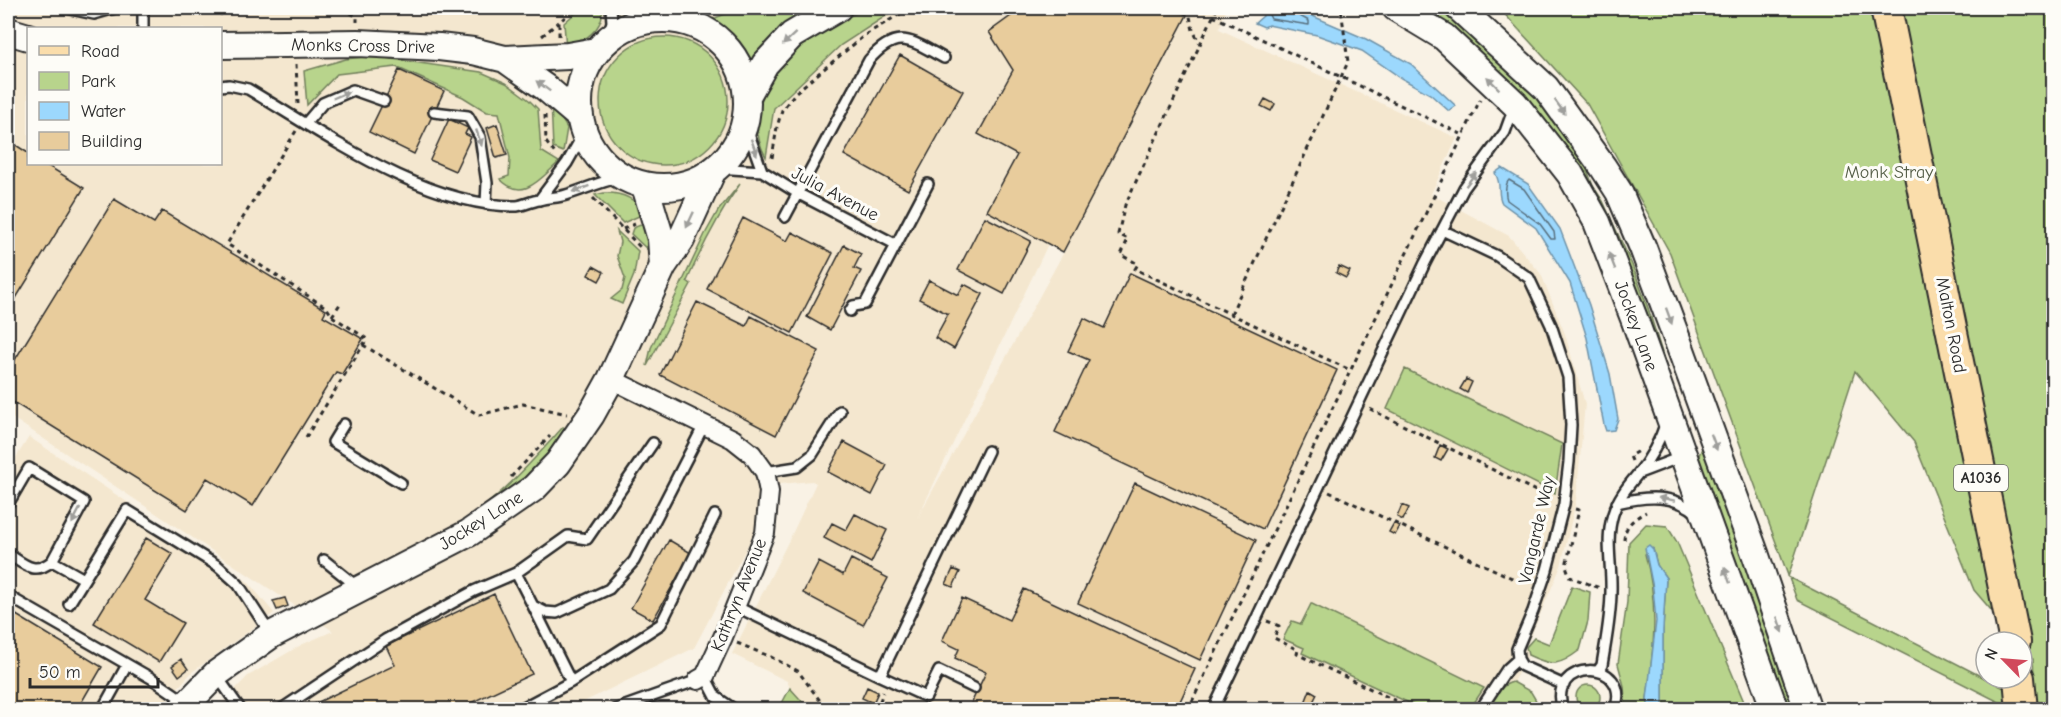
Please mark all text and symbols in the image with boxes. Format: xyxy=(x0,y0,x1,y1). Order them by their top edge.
legend xyxy=(27,27,222,165)
one-way arrow xyxy=(782,32,797,46)
street label: Monks Cross Drive xyxy=(291,34,435,58)
text: Road xyxy=(81,41,120,62)
text: Park xyxy=(81,71,116,92)
one-way arrow xyxy=(1486,76,1501,90)
one-way arrow xyxy=(535,80,551,92)
one-way arrow xyxy=(332,90,350,99)
one-way arrow xyxy=(1554,99,1566,114)
text: Water xyxy=(81,101,126,122)
one-way arrow xyxy=(474,129,484,147)
text: Building xyxy=(81,131,143,152)
one-way arrow xyxy=(749,138,759,156)
street label: Julia Avenue xyxy=(788,162,882,226)
park label: Monk Stray xyxy=(1845,162,1934,183)
one-way arrow xyxy=(1464,171,1476,186)
one-way arrow xyxy=(572,184,590,194)
one-way arrow xyxy=(686,212,695,229)
one-way arrow xyxy=(1607,252,1616,270)
street label: Malton Road xyxy=(1931,275,1971,375)
street label: Jockey Lane xyxy=(1610,278,1662,374)
one-way arrow xyxy=(1665,307,1674,325)
one-way arrow xyxy=(1709,433,1719,451)
road number: A1036 xyxy=(1954,465,2008,491)
street label: Vangarde Way xyxy=(1514,473,1560,586)
street label: Jockey Lane xyxy=(435,487,527,555)
one-way arrow xyxy=(1657,494,1676,503)
one-way arrow xyxy=(71,508,81,525)
street label: Kathryn Avenue xyxy=(707,535,771,655)
one-way arrow xyxy=(1722,566,1731,584)
one-way arrow xyxy=(1775,616,1785,634)
north arrow xyxy=(1974,630,2034,690)
text: N xyxy=(1981,646,2002,663)
scale bar xyxy=(30,651,158,689)
text: 50 m xyxy=(39,662,81,683)

